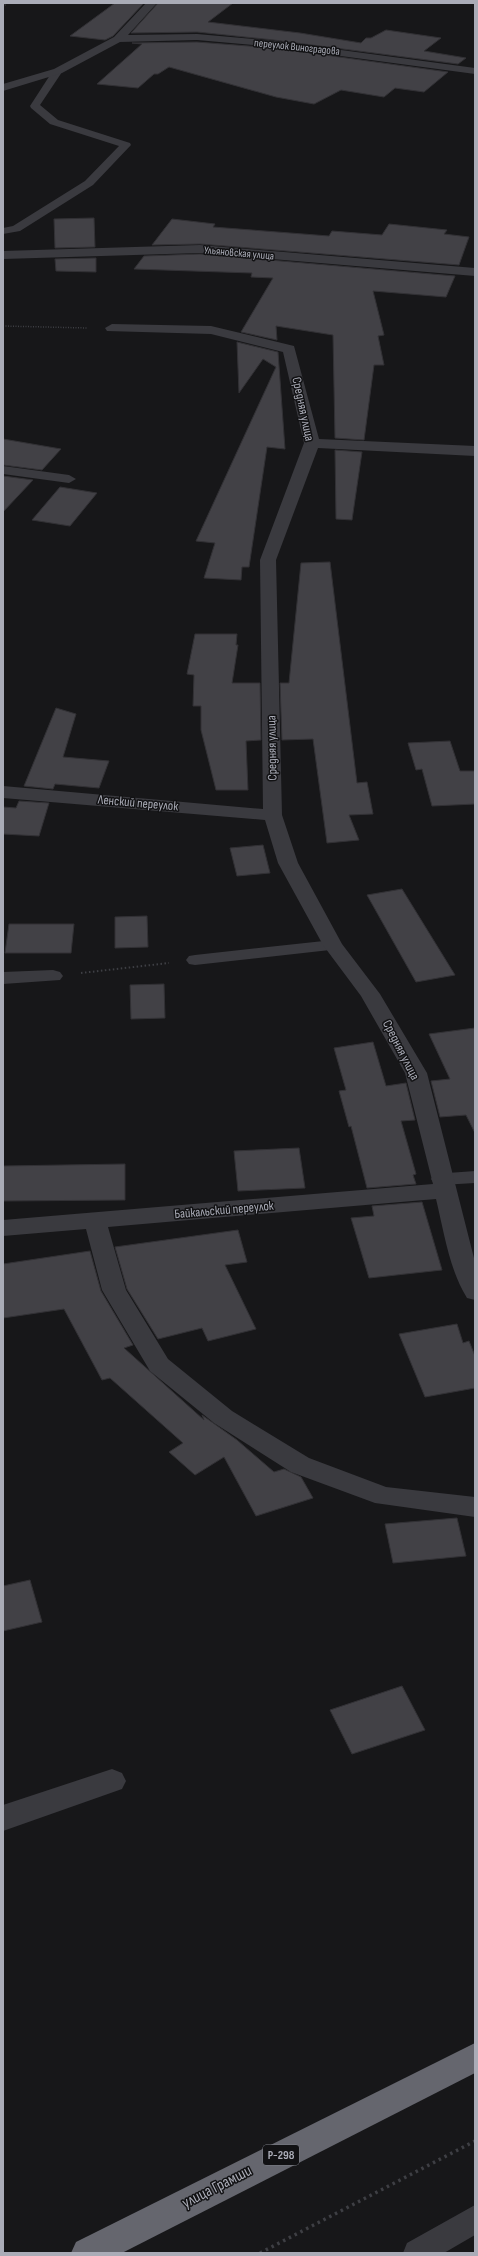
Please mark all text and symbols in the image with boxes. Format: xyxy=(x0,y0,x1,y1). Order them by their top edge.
street label: переулок Виноградова xyxy=(254,36,340,58)
street label: Ульяновская улица xyxy=(203,243,275,263)
street label: Средняя улица xyxy=(288,375,318,443)
street label: Средняя улица xyxy=(263,715,281,781)
street label: Ленский переулок xyxy=(96,791,179,814)
street label: Средняя улица xyxy=(379,1017,423,1083)
street label: Байкальский переулок xyxy=(174,1198,274,1222)
road number: Р-298 xyxy=(263,2145,299,2165)
street label: улица Грамши xyxy=(179,2161,255,2213)

